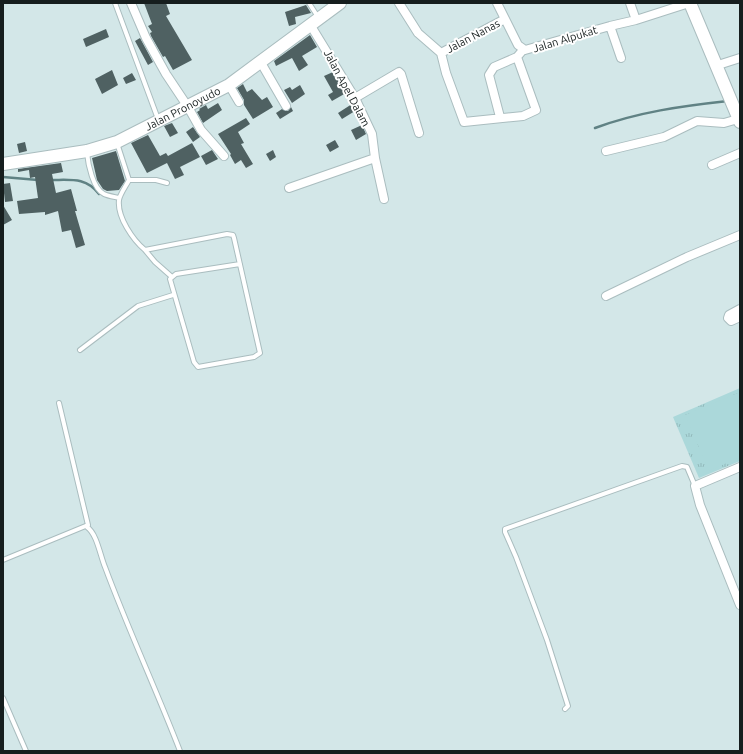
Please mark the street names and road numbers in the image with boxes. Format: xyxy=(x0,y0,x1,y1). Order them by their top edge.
street label: Jalan Nanas xyxy=(444,17,502,55)
street label: Jalan Alpukat xyxy=(531,23,599,54)
street label: Jalan Apel Dalam xyxy=(322,48,372,128)
street label: Jalan Pronoyudo xyxy=(143,84,222,133)

